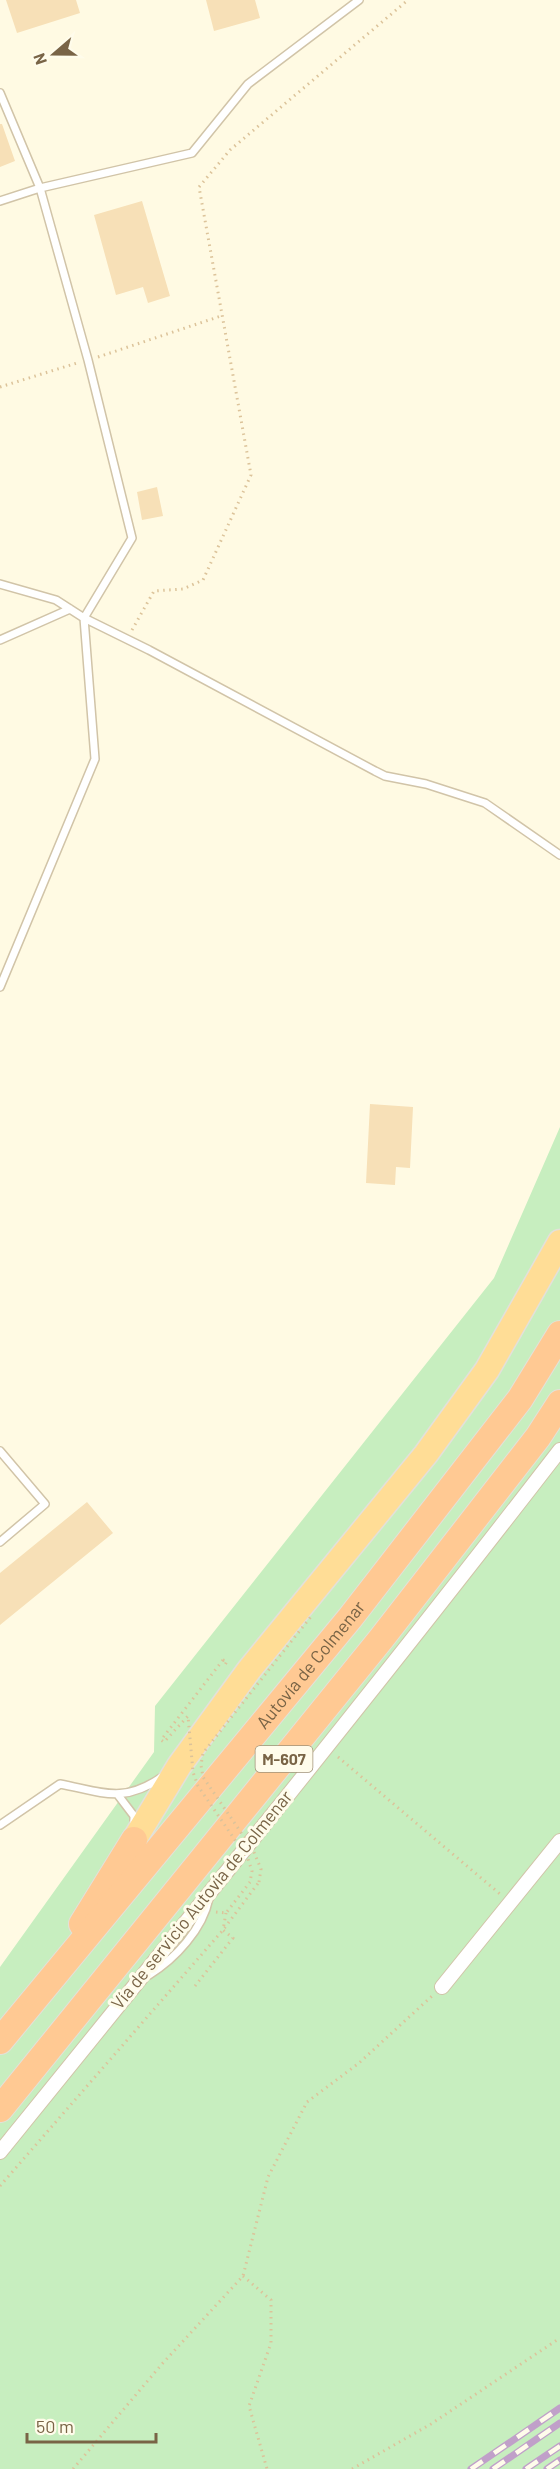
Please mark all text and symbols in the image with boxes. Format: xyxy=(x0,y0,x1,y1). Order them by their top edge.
north arrow xyxy=(24,24,84,84)
text: N xyxy=(29,51,50,68)
street label: Autovía de Colmenar xyxy=(251,1596,370,1733)
road number: M-607 xyxy=(256,1746,312,1772)
street label: Vía de servicio Autovía de Colmenar xyxy=(106,1785,297,2013)
scale bar xyxy=(27,2406,156,2444)
text: 50 m xyxy=(36,2415,74,2437)

